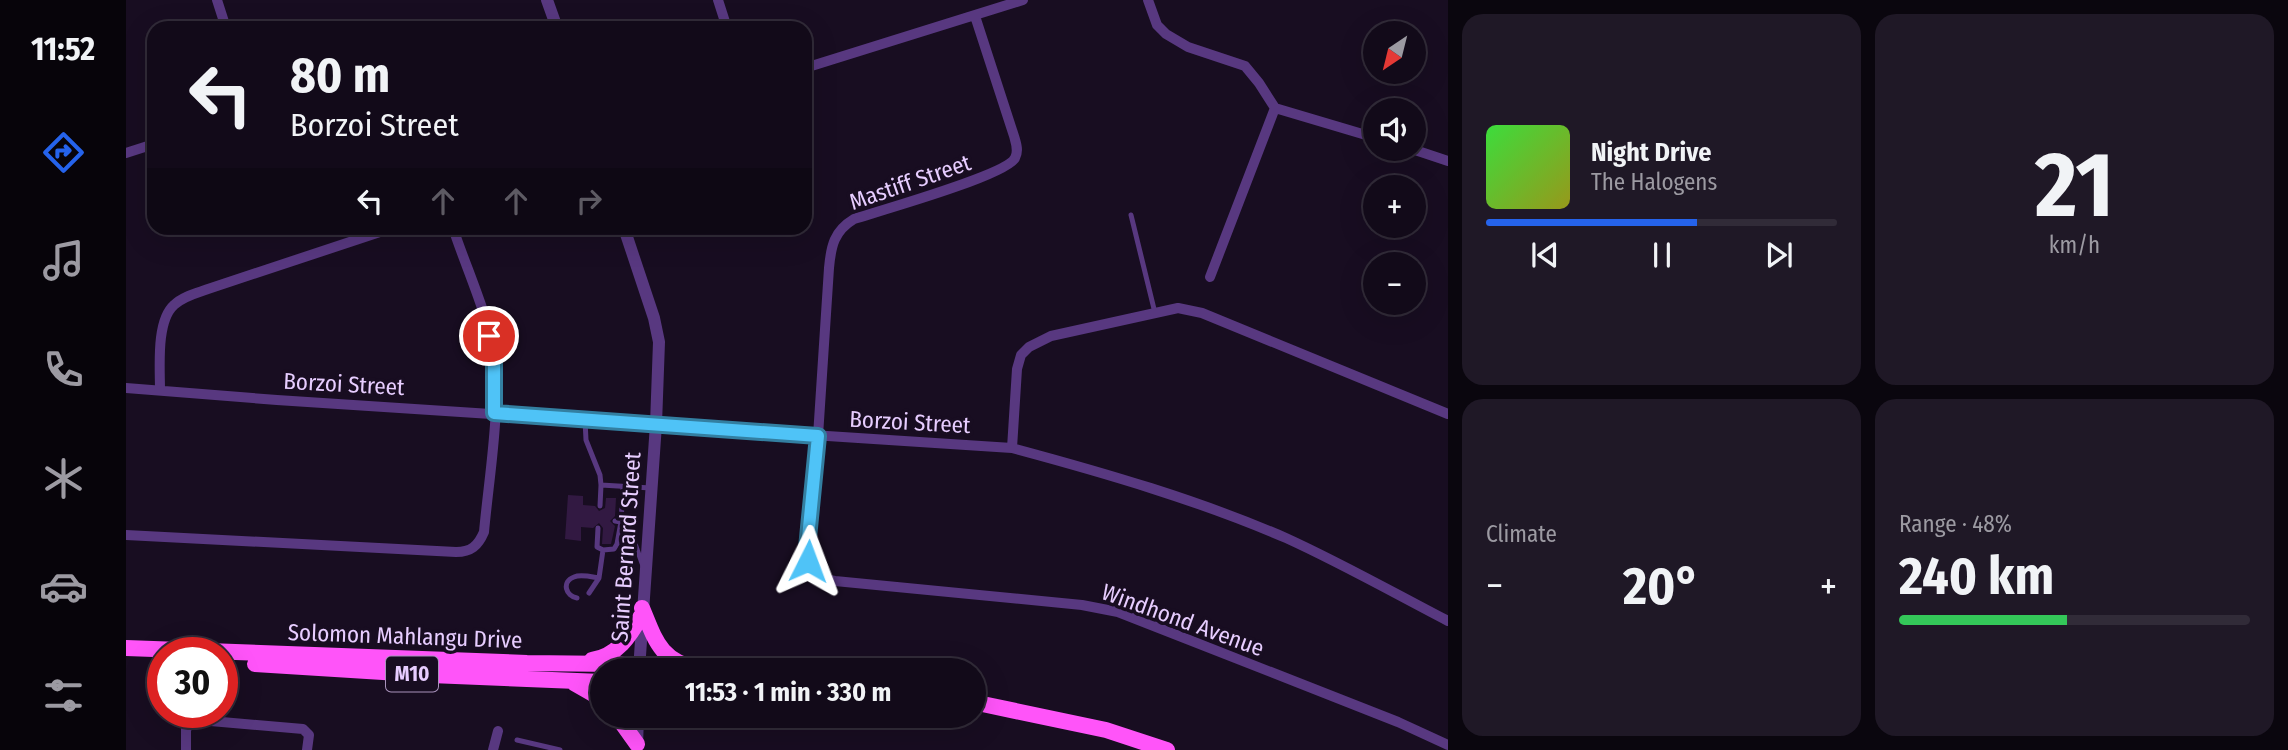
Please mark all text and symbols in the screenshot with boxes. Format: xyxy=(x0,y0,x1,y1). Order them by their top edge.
north arrow xyxy=(1363,21,1426,84)
map controls xyxy=(1363,21,1426,315)
text: 11:52 xyxy=(31,30,95,68)
text: 80 m xyxy=(290,46,390,105)
icon: left xyxy=(175,49,266,140)
button: sound xyxy=(1363,98,1426,161)
text: Borzoi Street xyxy=(290,106,459,144)
icon: directions xyxy=(39,128,88,177)
text: 21 xyxy=(2035,131,2114,240)
text: Night Drive xyxy=(1591,137,1711,168)
street label: Mastiff Street xyxy=(846,148,975,216)
text: The Halogens xyxy=(1591,168,1717,196)
button: + xyxy=(1363,175,1426,238)
icon: left xyxy=(351,182,389,220)
icon: ahead xyxy=(424,182,462,220)
icon: ahead xyxy=(497,182,535,220)
icon: right xyxy=(570,182,608,220)
text: km/h xyxy=(2049,231,2100,259)
icon: music xyxy=(39,236,88,285)
icon: previous xyxy=(1526,236,1564,274)
icon: pause xyxy=(1643,236,1681,274)
icon: next xyxy=(1760,236,1798,274)
button: − xyxy=(1363,252,1426,315)
pin xyxy=(459,306,519,366)
icon: arrive xyxy=(470,317,508,355)
icon: phone xyxy=(39,345,88,394)
street label: Borzoi Street xyxy=(283,367,406,401)
street label: Borzoi Street xyxy=(849,405,972,439)
street label: Saint Bernard Street xyxy=(605,451,647,643)
icon: climate xyxy=(39,454,88,503)
text: Range · 48% xyxy=(1899,510,2012,538)
text: Climate xyxy=(1486,520,1557,548)
position arrow xyxy=(771,524,845,598)
text: 240 km xyxy=(1899,545,2054,608)
text: 20° xyxy=(1623,555,1700,618)
icon: car xyxy=(39,562,88,611)
text: − xyxy=(1486,563,1503,609)
text: + xyxy=(1820,563,1837,609)
street label: Windhond Avenue xyxy=(1098,578,1268,662)
street label: Solomon Mahlangu Drive xyxy=(287,618,523,654)
speed limit sign: 30 xyxy=(147,637,238,728)
road number: M10 xyxy=(386,656,438,692)
icon: filters xyxy=(39,671,88,720)
text: 11:53 · 1 min · 330 m xyxy=(685,677,891,708)

